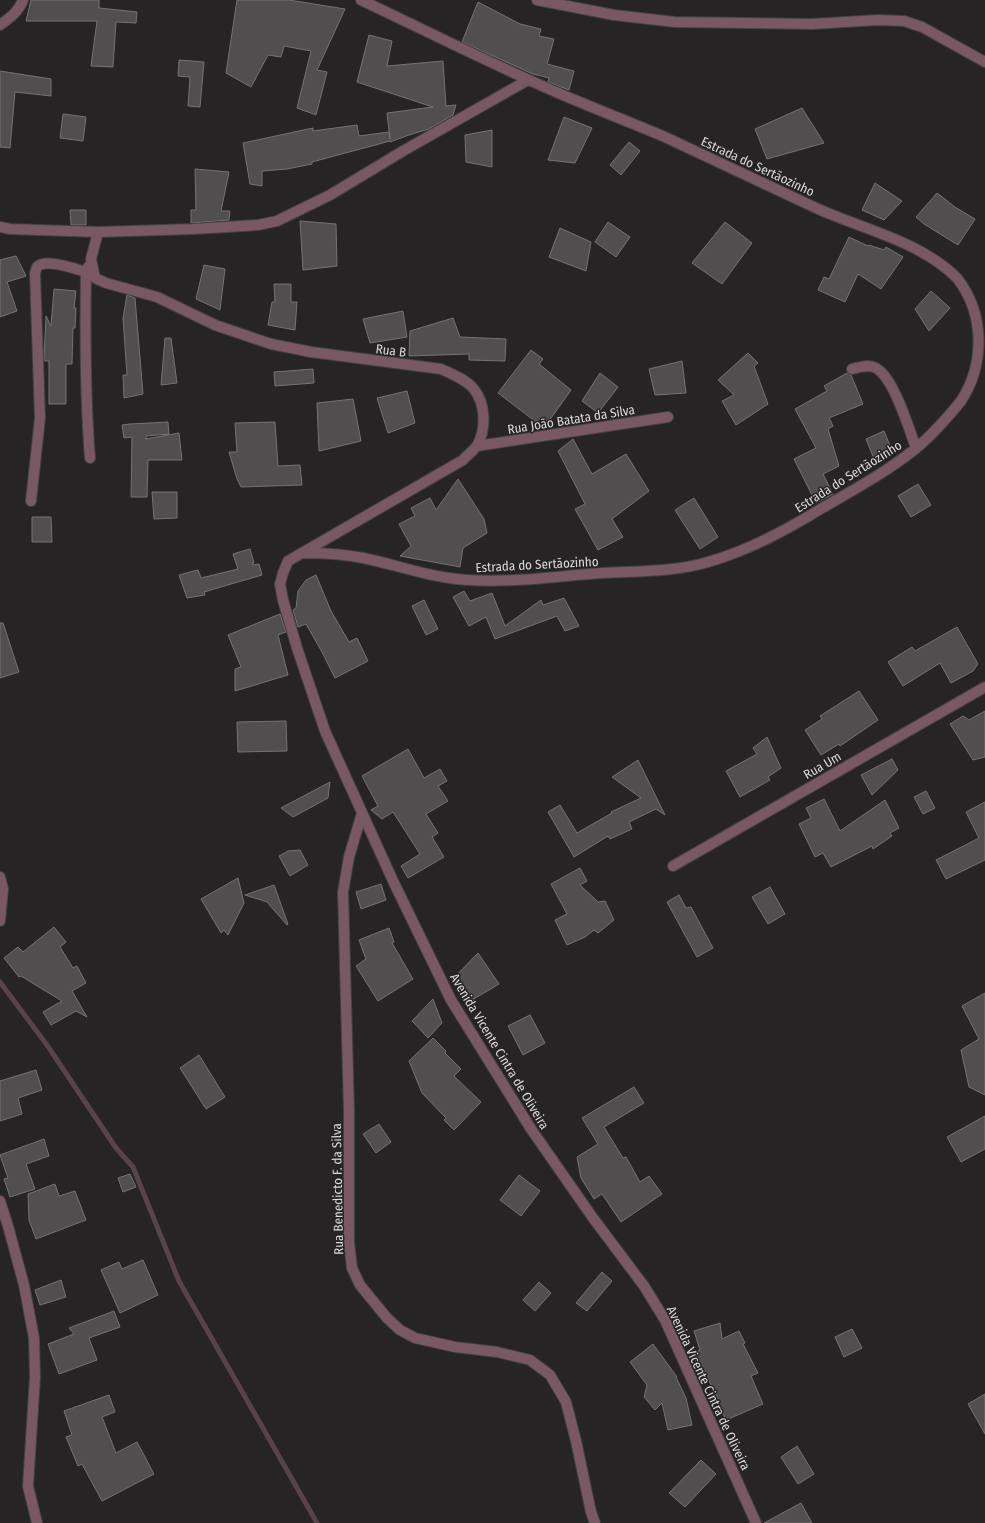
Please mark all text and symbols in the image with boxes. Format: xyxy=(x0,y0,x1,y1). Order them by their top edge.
street label: Estrada do Sertãozinho xyxy=(699,134,817,199)
street label: Rua B xyxy=(375,341,407,360)
street label: Rua João Batata da Silva xyxy=(506,402,636,437)
street label: Estrada do Sertãozinho xyxy=(792,437,905,515)
street label: Estrada do Sertãozinho xyxy=(475,554,599,575)
street label: Rua Um xyxy=(801,749,844,782)
street label: Avenida Vicente Cintra de Oliveira xyxy=(447,971,552,1132)
street label: Rua Benedicto F. da Silva xyxy=(329,1123,346,1255)
street label: Avenida Vicente Cintra de Oliveira xyxy=(664,1304,753,1473)

